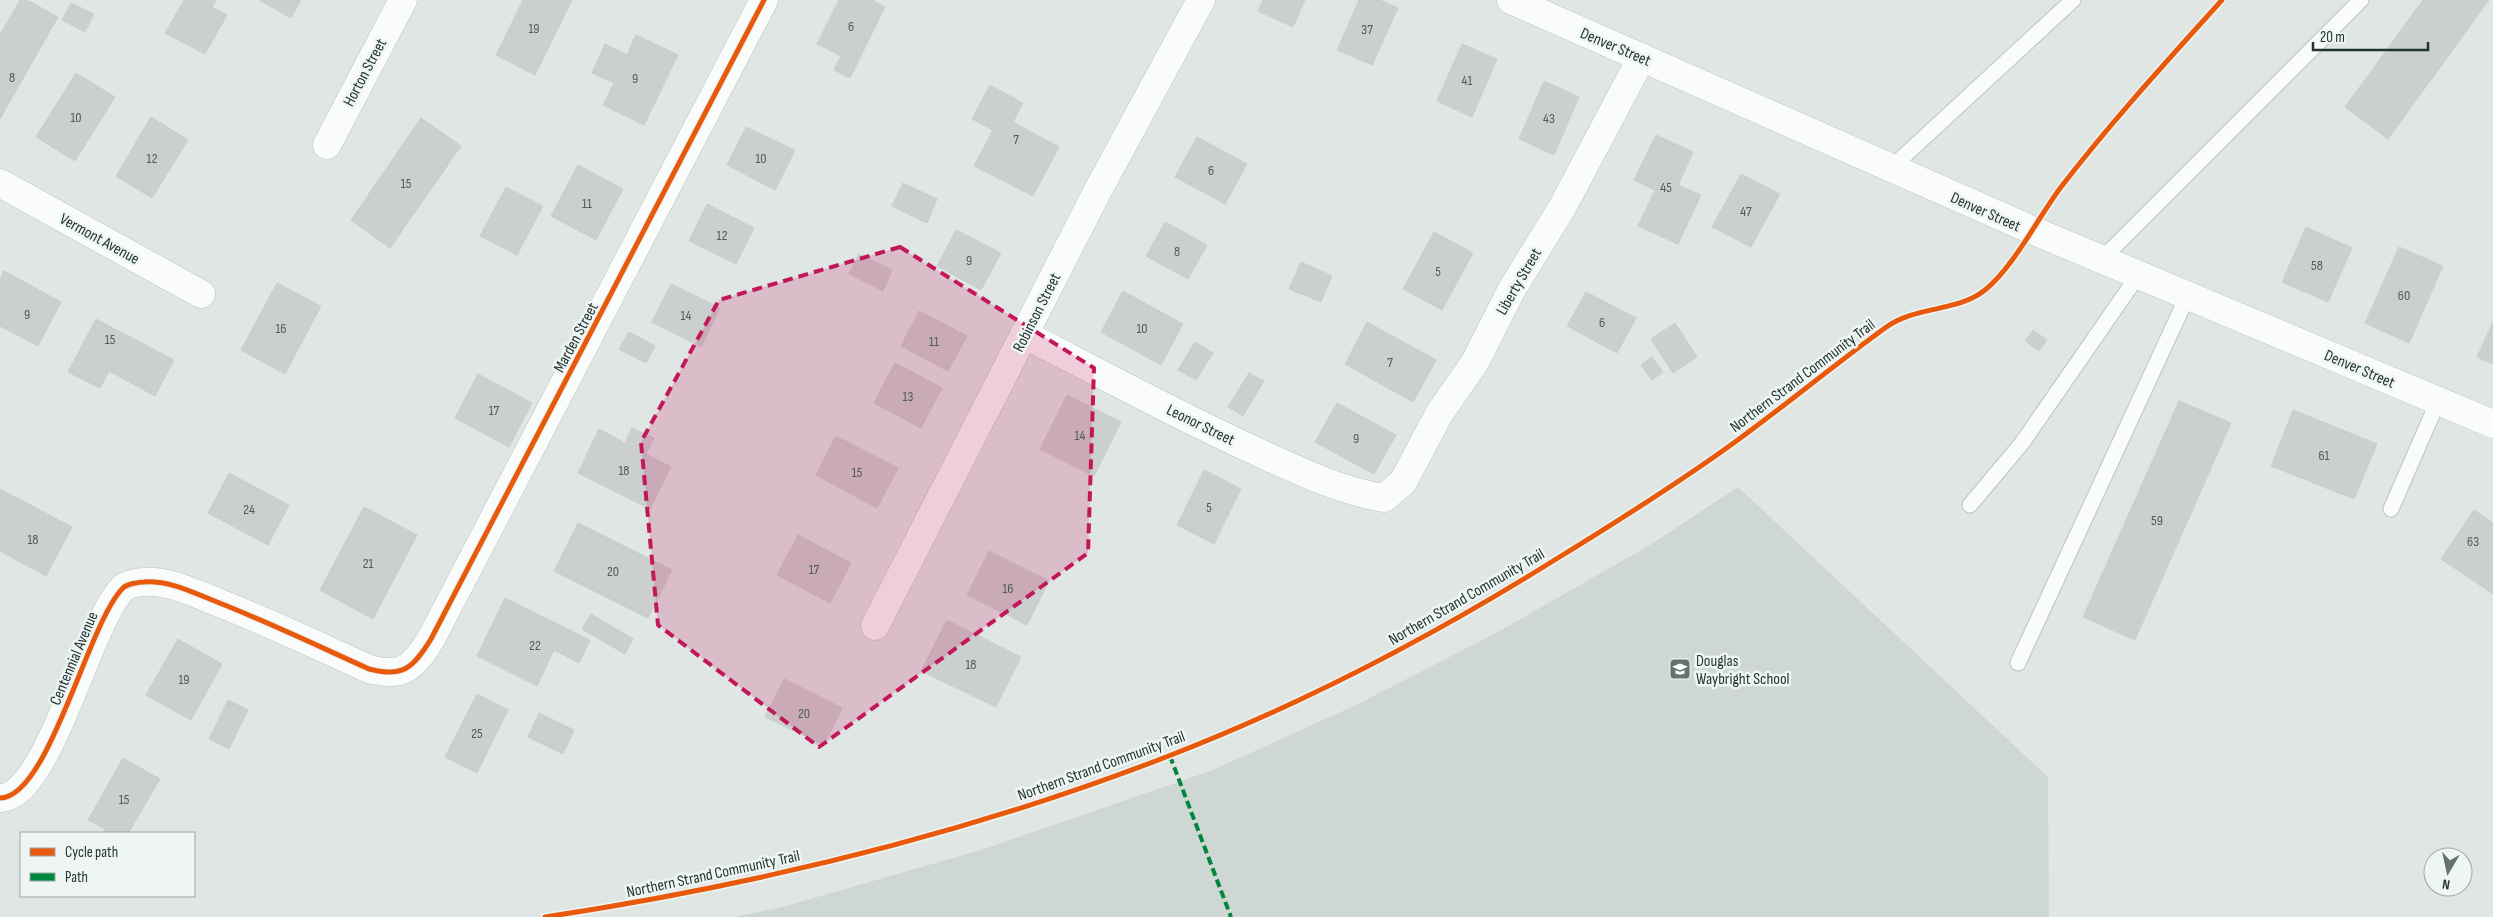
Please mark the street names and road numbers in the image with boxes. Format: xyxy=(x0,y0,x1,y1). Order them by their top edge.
street label: Denver Street xyxy=(1577,24,1654,71)
street label: Horton Street xyxy=(340,35,391,110)
street label: Denver Street xyxy=(1947,189,2023,236)
street label: Vermont Avenue xyxy=(56,210,142,269)
street label: Liberty Street xyxy=(1493,245,1546,319)
street label: Robinson Street xyxy=(1009,270,1065,355)
street label: Marden Street xyxy=(550,299,603,376)
street label: Northern Strand Community Trail xyxy=(1727,315,1879,437)
street label: Denver Street xyxy=(2321,346,2398,393)
street label: Leonor Street xyxy=(1163,401,1238,450)
street label: Northern Strand Community Trail xyxy=(1385,545,1548,650)
street label: Centennial Avenue xyxy=(46,609,103,708)
street label: Northern Strand Community Trail xyxy=(1015,727,1188,806)
street label: Northern Strand Community Trail xyxy=(625,847,802,902)

